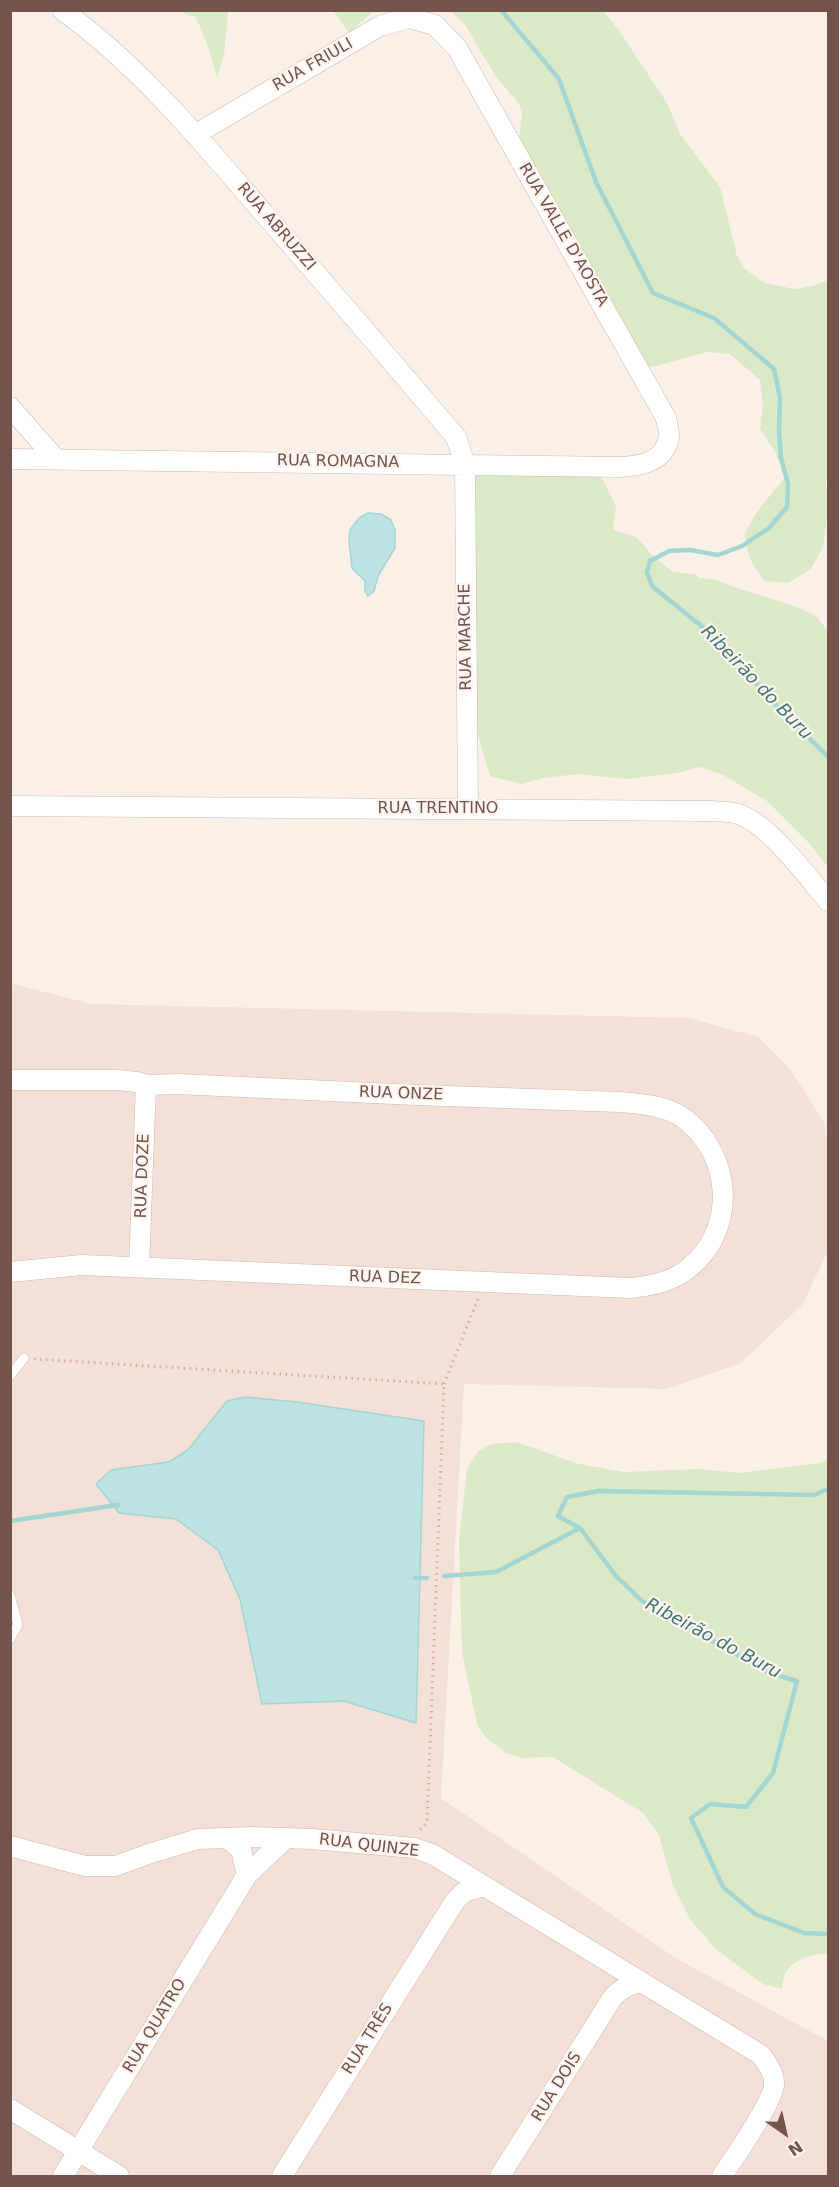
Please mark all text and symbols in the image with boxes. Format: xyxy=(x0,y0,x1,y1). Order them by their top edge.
street label: RUA FRIULI xyxy=(270,34,356,96)
street label: RUA VALLE D'AOSTA xyxy=(514,160,612,310)
street label: RUA ABRUZZI xyxy=(233,179,319,275)
street label: RUA ROMAGNA xyxy=(277,451,399,473)
street label: RUA MARCHE xyxy=(455,583,477,691)
water label: Ribeirão do Buru xyxy=(696,621,816,745)
street label: RUA TRENTINO xyxy=(378,799,498,819)
street label: RUA ONZE xyxy=(358,1083,444,1105)
street label: RUA DOZE xyxy=(132,1133,154,1219)
street label: RUA DEZ xyxy=(349,1267,421,1289)
water label: Ribeirão do Buru xyxy=(641,1594,785,1684)
street label: RUA QUINZE xyxy=(318,1830,420,1862)
street label: RUA QUATRO xyxy=(119,1975,191,2077)
street label: RUA TRÊS xyxy=(339,2000,397,2078)
street label: RUA DOIS xyxy=(528,2049,586,2125)
north arrow xyxy=(755,2103,815,2163)
text: N xyxy=(784,2137,806,2160)

